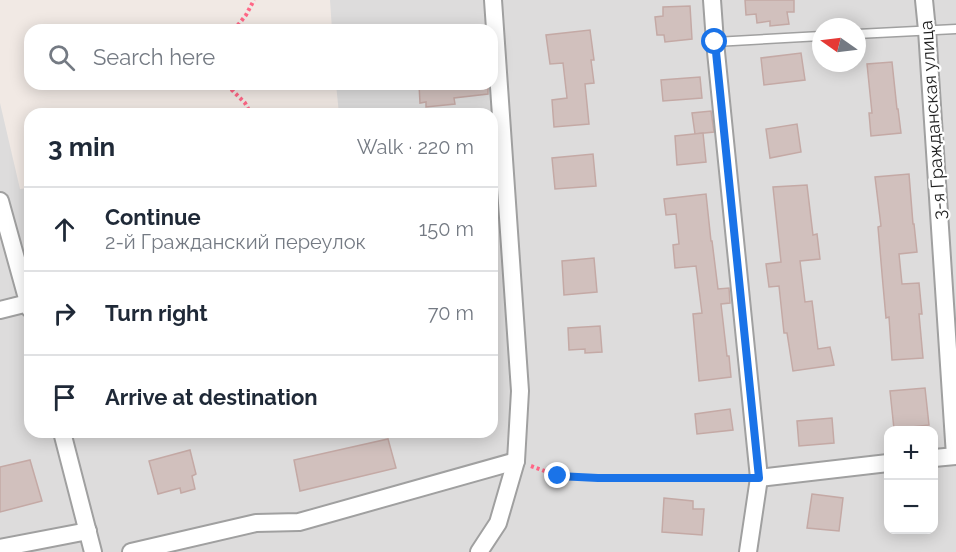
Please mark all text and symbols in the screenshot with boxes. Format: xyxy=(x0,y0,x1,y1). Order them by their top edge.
north arrow xyxy=(812,18,866,72)
street label: 3-я Гражданская улица xyxy=(915,20,950,220)
search box xyxy=(24,24,498,90)
route start xyxy=(701,28,727,54)
icon: search xyxy=(45,41,78,74)
text: Search here xyxy=(93,44,215,70)
text: 3 min xyxy=(48,132,115,162)
text: Walk · 220 m xyxy=(357,135,474,159)
text: Continue xyxy=(105,204,201,230)
icon: ahead xyxy=(48,213,81,246)
text: 150 m xyxy=(419,217,474,241)
text: 2-й Гражданский переулок xyxy=(105,230,366,254)
icon: right xyxy=(48,297,81,330)
text: Turn right xyxy=(105,300,208,326)
text: 70 m xyxy=(428,301,474,325)
icon: arrive xyxy=(48,381,81,414)
text: Arrive at destination xyxy=(105,384,318,410)
map controls xyxy=(884,426,938,534)
button: + xyxy=(884,426,938,480)
route end xyxy=(544,462,570,488)
button: − xyxy=(884,480,938,534)

